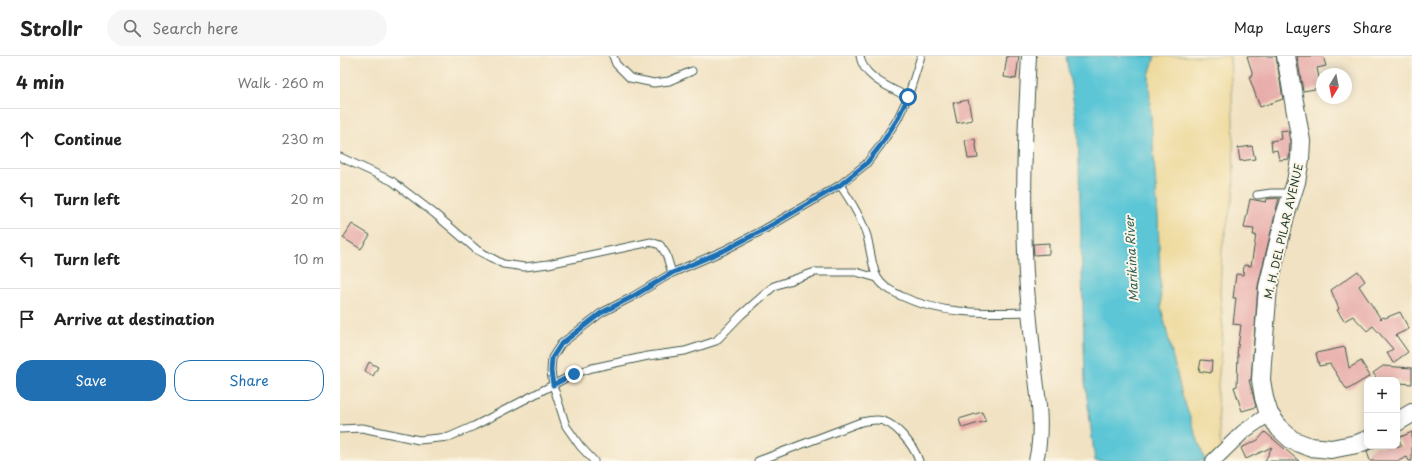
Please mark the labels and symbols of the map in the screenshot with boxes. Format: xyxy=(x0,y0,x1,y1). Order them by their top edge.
north arrow xyxy=(1316,68,1352,104)
route start xyxy=(899,88,917,106)
street label: M. H. DEL PILAR AVENUE xyxy=(1259,162,1307,300)
water label: Marikina River xyxy=(1120,214,1142,302)
route end xyxy=(565,365,583,383)

